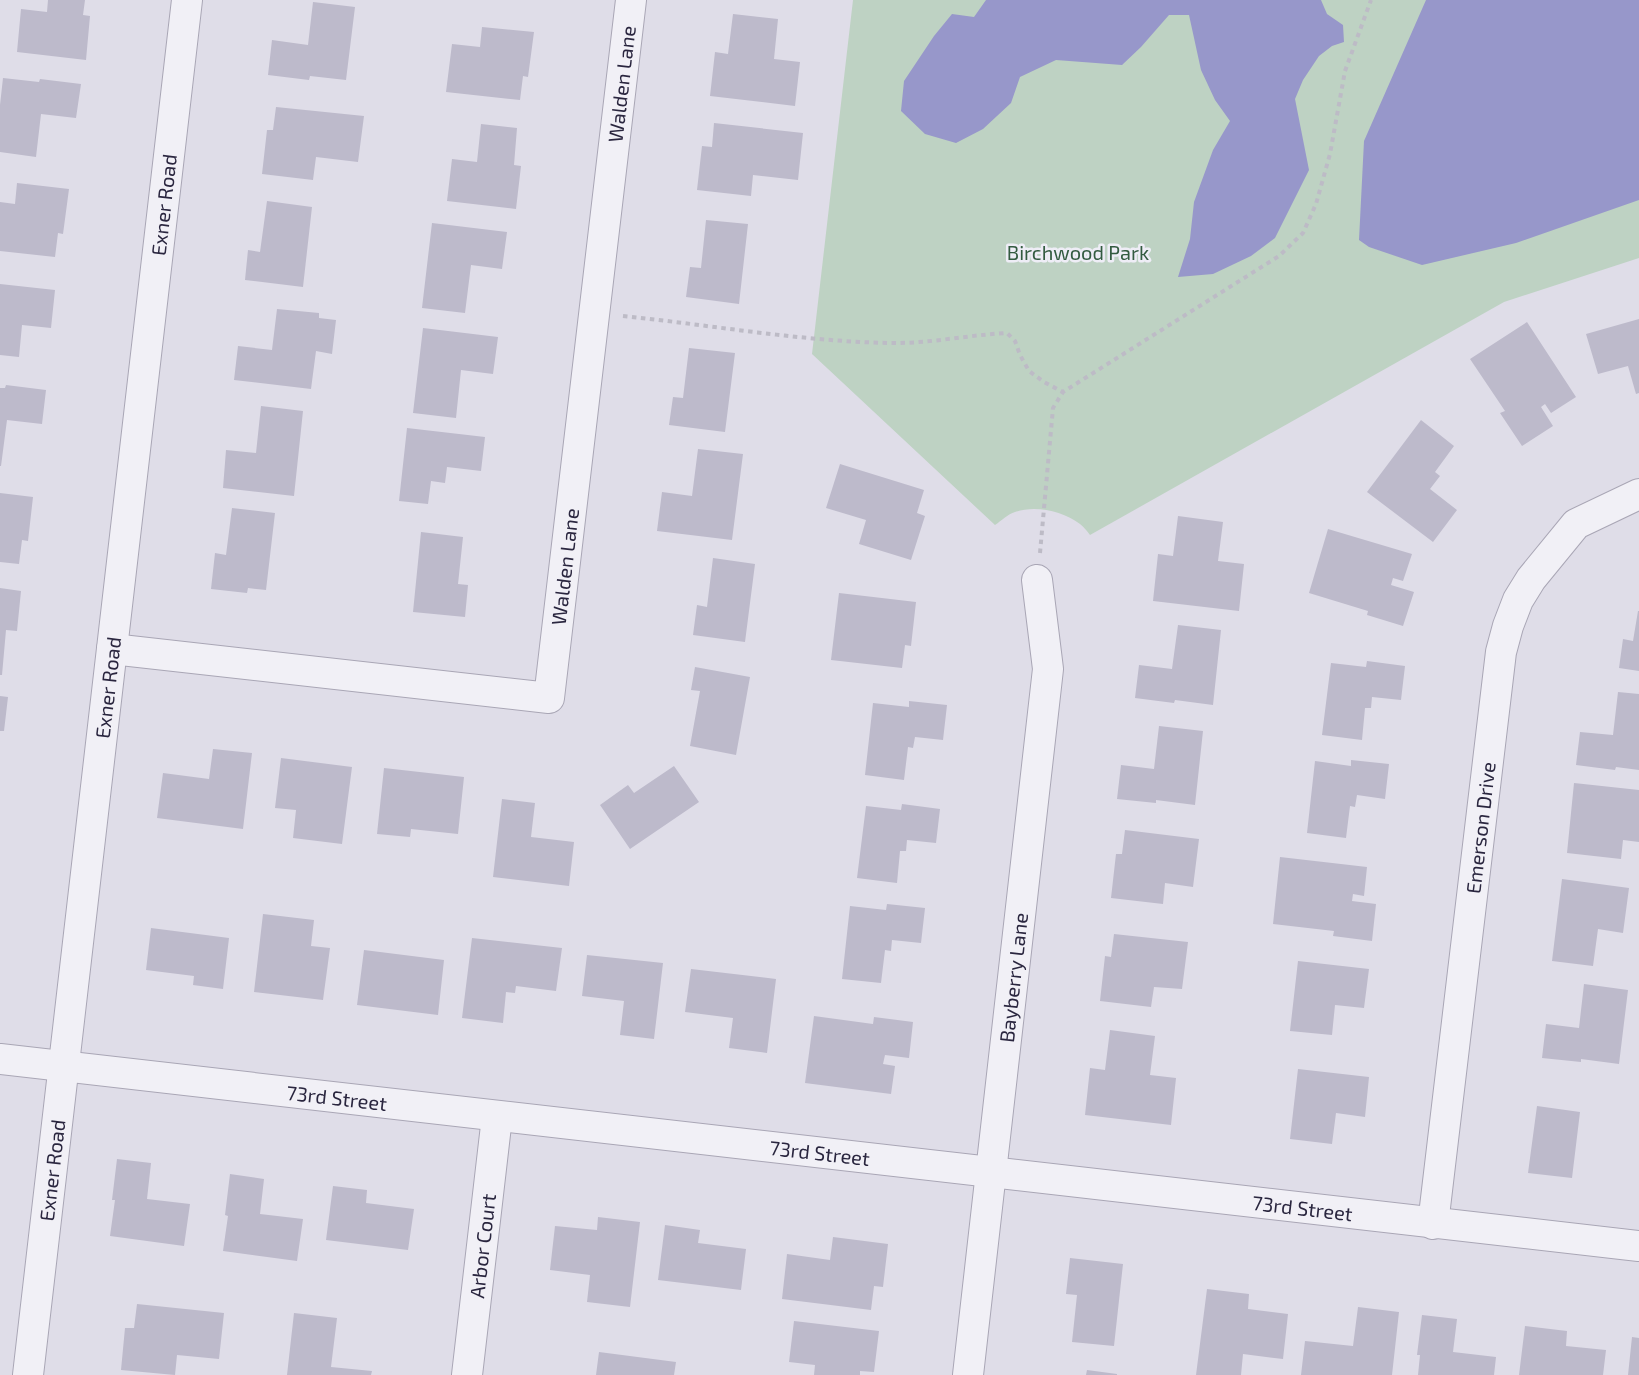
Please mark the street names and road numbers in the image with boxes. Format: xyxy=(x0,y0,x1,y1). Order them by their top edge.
street label: Walden Lane xyxy=(602,24,640,144)
street label: Exner Road xyxy=(146,153,181,257)
street label: Walden Lane xyxy=(546,507,583,626)
street label: Exner Road xyxy=(90,635,125,740)
street label: Emerson Drive xyxy=(1460,761,1500,895)
street label: Bayberry Lane xyxy=(994,911,1032,1044)
street label: 73rd Street xyxy=(285,1080,389,1115)
street label: Exner Road xyxy=(34,1118,69,1223)
street label: 73rd Street xyxy=(768,1135,871,1170)
street label: 73rd Street xyxy=(1251,1190,1354,1225)
street label: Arbor Court xyxy=(464,1192,500,1299)

